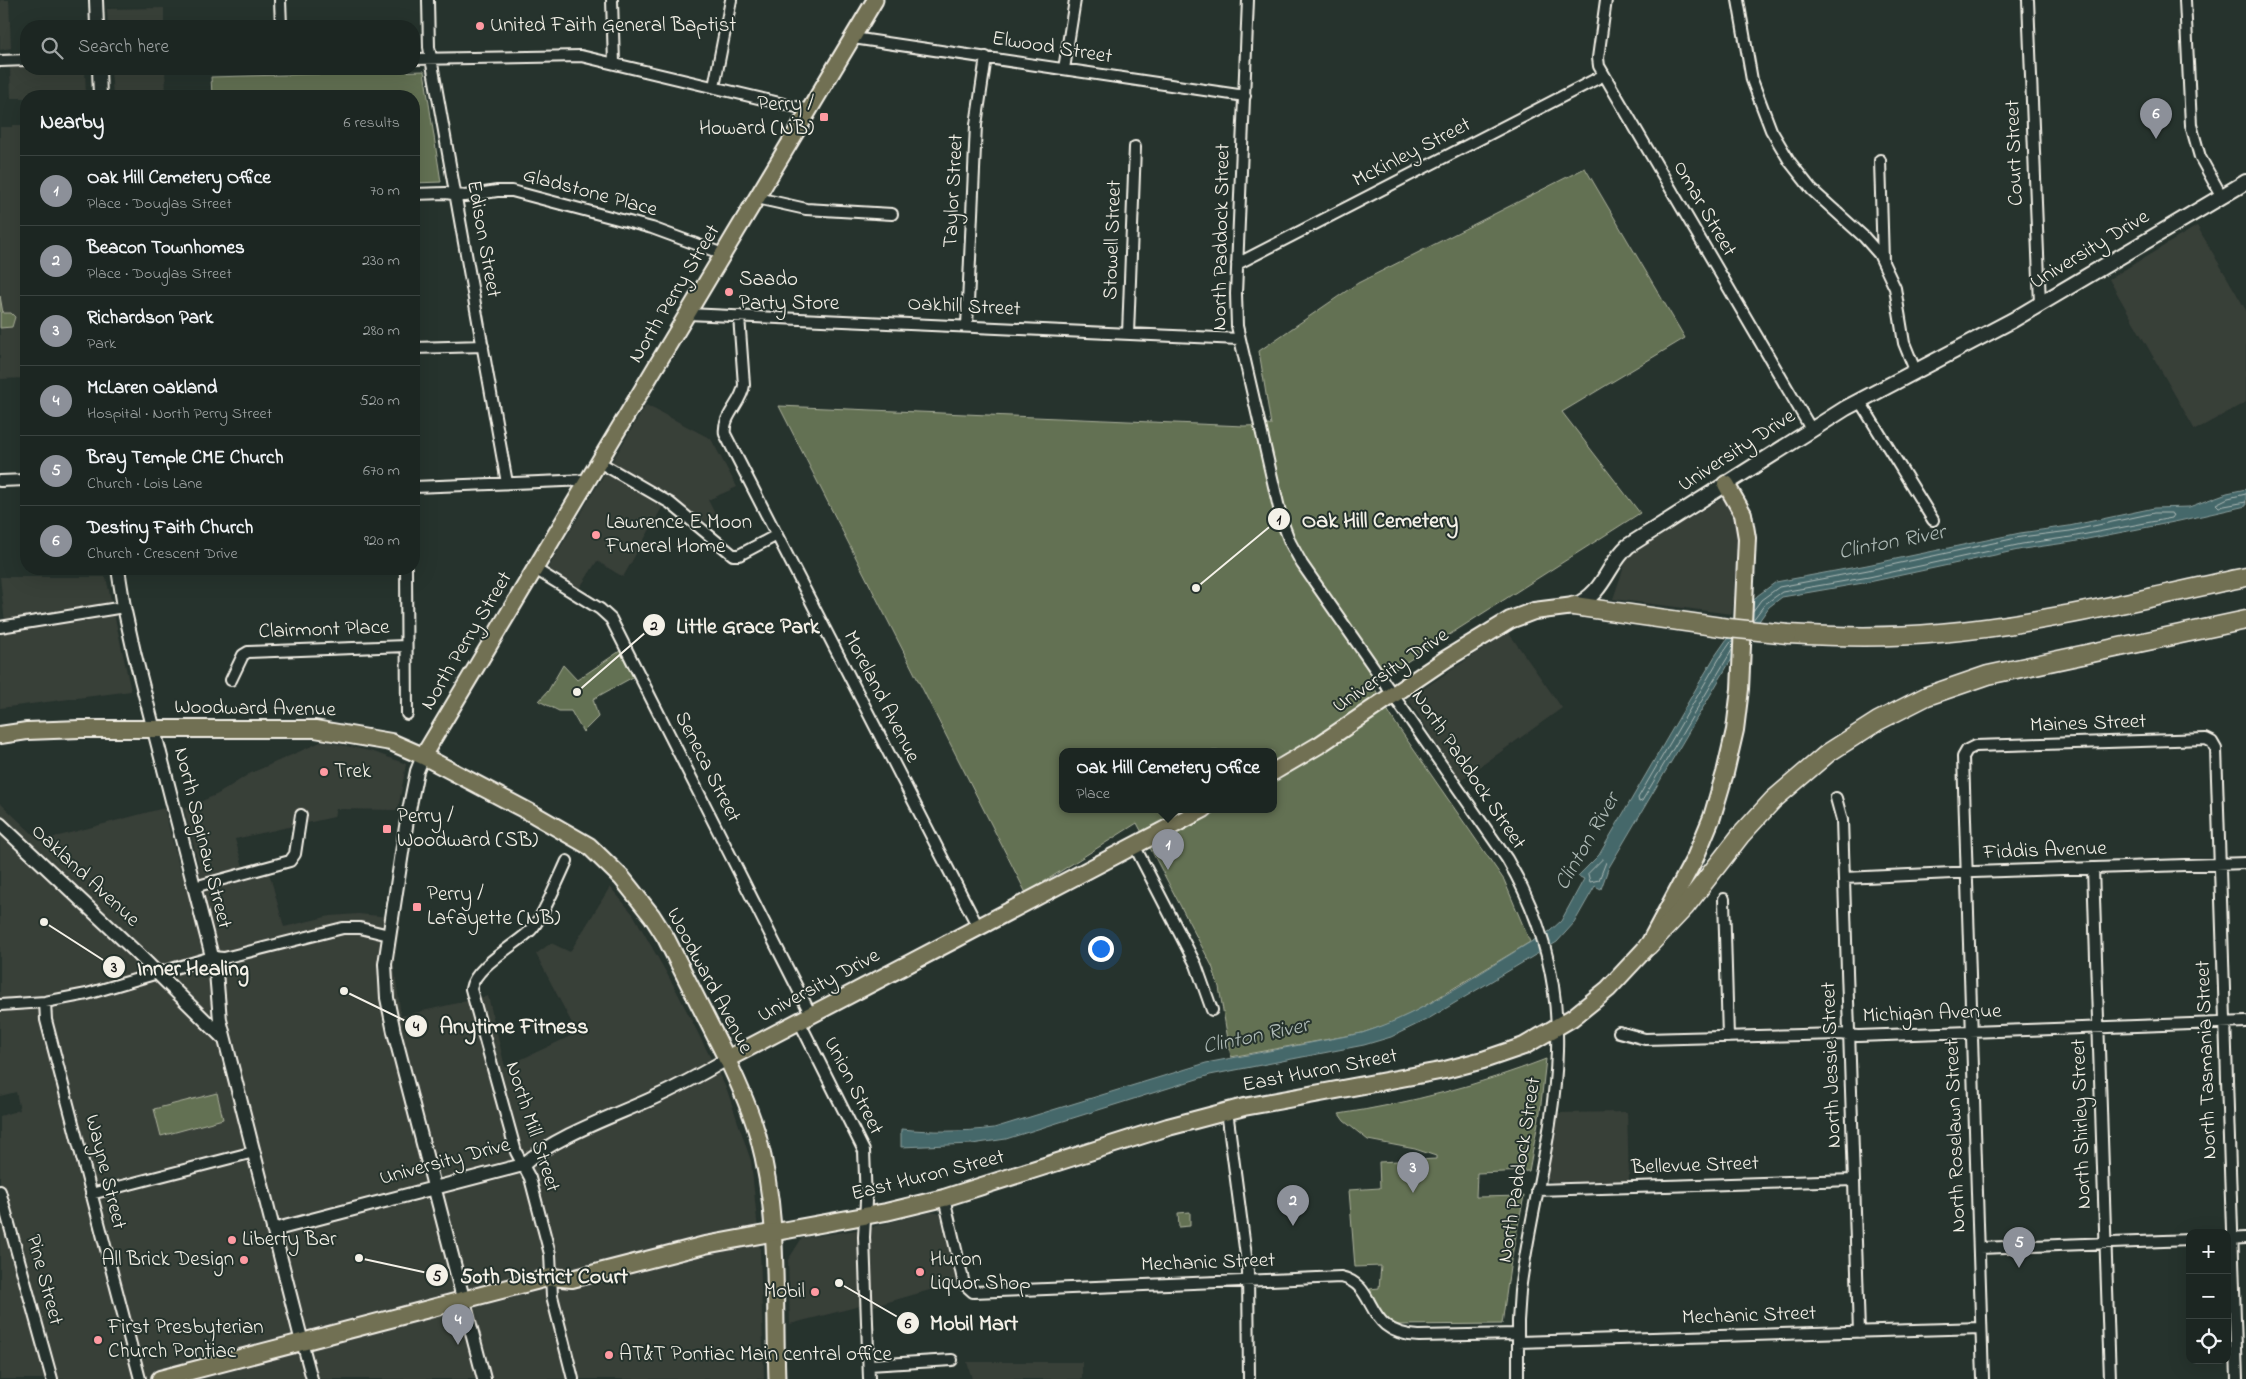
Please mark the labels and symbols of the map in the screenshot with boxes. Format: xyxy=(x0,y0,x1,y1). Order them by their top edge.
place label: United Faith General Baptist xyxy=(490,11,736,41)
marker: United Faith General Baptist xyxy=(474,20,486,32)
street label: Elwood Street xyxy=(990,24,1114,72)
place label: Perry / Howard (NB) xyxy=(699,90,814,144)
pin: 6 xyxy=(2140,98,2172,139)
street label: Court Street xyxy=(1998,99,2032,207)
street label: McKinley Street xyxy=(1348,110,1477,197)
marker: Perry / Howard (NB) xyxy=(818,111,830,123)
street label: Taylor Street xyxy=(936,133,974,249)
street label: North Paddock Street xyxy=(1205,143,1239,331)
street label: Omar Street xyxy=(1664,156,1744,262)
street label: Gladstone Place xyxy=(519,161,661,226)
street label: Edison Street xyxy=(458,178,508,300)
street label: Stowell Street xyxy=(1096,180,1130,300)
street label: University Drive xyxy=(2025,202,2157,299)
street label: North Perry Street xyxy=(622,219,730,370)
place label: Saado Party Store xyxy=(739,265,840,321)
marker: Saado Party Store xyxy=(723,286,735,298)
street label: Oakhill Street xyxy=(907,289,1021,325)
street label: University Drive xyxy=(1672,402,1803,502)
callout: Oak Hill Cemetery xyxy=(1267,500,1468,537)
text: Oak Hill Cemetery xyxy=(1302,506,1458,539)
place label: Lawrence E Moon Funeral Home xyxy=(605,508,752,562)
text: 1 xyxy=(1277,509,1282,531)
water label: Clinton River xyxy=(1836,516,1951,569)
marker: Lawrence E Moon Funeral Home xyxy=(590,529,602,541)
street label: North Perry Street xyxy=(414,566,522,717)
callout: Little Grace Park xyxy=(642,606,830,643)
text: Little Grace Park xyxy=(676,612,821,644)
street label: Clairmont Place xyxy=(258,613,391,647)
text: 2 xyxy=(649,615,658,637)
street label: University Drive xyxy=(1327,621,1457,723)
street label: Moreland Avenue xyxy=(835,626,927,769)
street label: North Paddock Street xyxy=(1403,684,1533,856)
street label: Woodward Avenue xyxy=(174,693,337,725)
street label: Seneca Street xyxy=(666,706,748,828)
street label: Maines Street xyxy=(2029,707,2147,741)
street label: North Saginaw Street xyxy=(163,744,239,932)
place label: Trek xyxy=(334,757,372,787)
marker: Trek xyxy=(318,766,330,778)
water label: Clinton River xyxy=(1547,785,1630,897)
place label: Perry / Woodward (SB) xyxy=(397,802,538,856)
street label: Oakland Avenue xyxy=(24,817,147,935)
marker: Perry / Woodward (SB) xyxy=(381,823,393,835)
pin: 1 xyxy=(1152,829,1184,870)
street label: Fiddis Avenue xyxy=(1982,834,2108,868)
place label: Perry / Lafayette (NB) xyxy=(427,880,560,936)
marker: Perry / Lafayette (NB) xyxy=(411,901,423,913)
street label: Woodward Avenue xyxy=(658,903,760,1060)
your location xyxy=(1088,936,1114,962)
street label: University Drive xyxy=(753,941,887,1033)
callout: Inner Healing xyxy=(102,949,259,986)
text: Inner Healing xyxy=(137,954,249,987)
text: 3 xyxy=(110,957,117,979)
street label: North Tasmania Street xyxy=(2189,960,2225,1160)
street label: North Jessie Street xyxy=(1814,981,1850,1149)
street label: Michigan Avenue xyxy=(1862,997,2003,1033)
callout: Anytime Fitness xyxy=(404,1007,598,1044)
water label: Clinton River xyxy=(1200,1009,1315,1064)
text: Anytime Fitness xyxy=(439,1012,589,1045)
text: 4 xyxy=(412,1016,420,1038)
street label: Union Street xyxy=(815,1032,891,1140)
street label: North Shirley Street xyxy=(2064,1038,2102,1210)
street label: North Roselawn Street xyxy=(1938,1039,1974,1233)
street label: East Huron Street xyxy=(1240,1041,1400,1101)
street label: North Mill Street xyxy=(497,1058,567,1196)
street label: North Paddock Street xyxy=(1491,1075,1549,1265)
street label: Wayne Street xyxy=(74,1111,134,1233)
street label: University Drive xyxy=(376,1130,515,1196)
street label: East Huron Street xyxy=(848,1142,1008,1210)
street label: Bellevue Street xyxy=(1630,1149,1759,1183)
pin: 3 xyxy=(1397,1152,1429,1193)
pin: 2 xyxy=(1277,1185,1309,1226)
place label: Liberty Bar xyxy=(242,1225,337,1257)
pin: 5 xyxy=(2003,1227,2035,1268)
street label: Pine Street xyxy=(18,1231,70,1329)
marker: Liberty Bar xyxy=(226,1234,238,1246)
place label: All Brick Design xyxy=(101,1245,234,1277)
place label: Huron Liquor Shop xyxy=(930,1245,1031,1299)
street label: Mechanic Street xyxy=(1140,1246,1276,1280)
marker: All Brick Design xyxy=(238,1254,250,1266)
callout: 50th District Court xyxy=(425,1257,638,1294)
text: 50th District Court xyxy=(460,1262,629,1294)
text: 5 xyxy=(433,1266,442,1288)
marker: Huron Liquor Shop xyxy=(914,1266,926,1278)
place label: Mobil xyxy=(764,1277,805,1307)
marker: Mobil xyxy=(809,1286,821,1298)
street label: Mechanic Street xyxy=(1681,1299,1817,1333)
pin: 4 xyxy=(442,1304,474,1345)
callout: Mobil Mart xyxy=(895,1304,1029,1341)
text: Mobil Mart xyxy=(930,1309,1019,1341)
place label: First Presbyterian Church Pontiac xyxy=(107,1313,264,1367)
text: 6 xyxy=(904,1313,912,1335)
marker: First Presbyterian Church Pontiac xyxy=(92,1334,104,1346)
place label: AT&T Pontiac Main central office xyxy=(619,1340,892,1370)
marker: AT&T Pontiac Main central office xyxy=(603,1349,615,1361)

